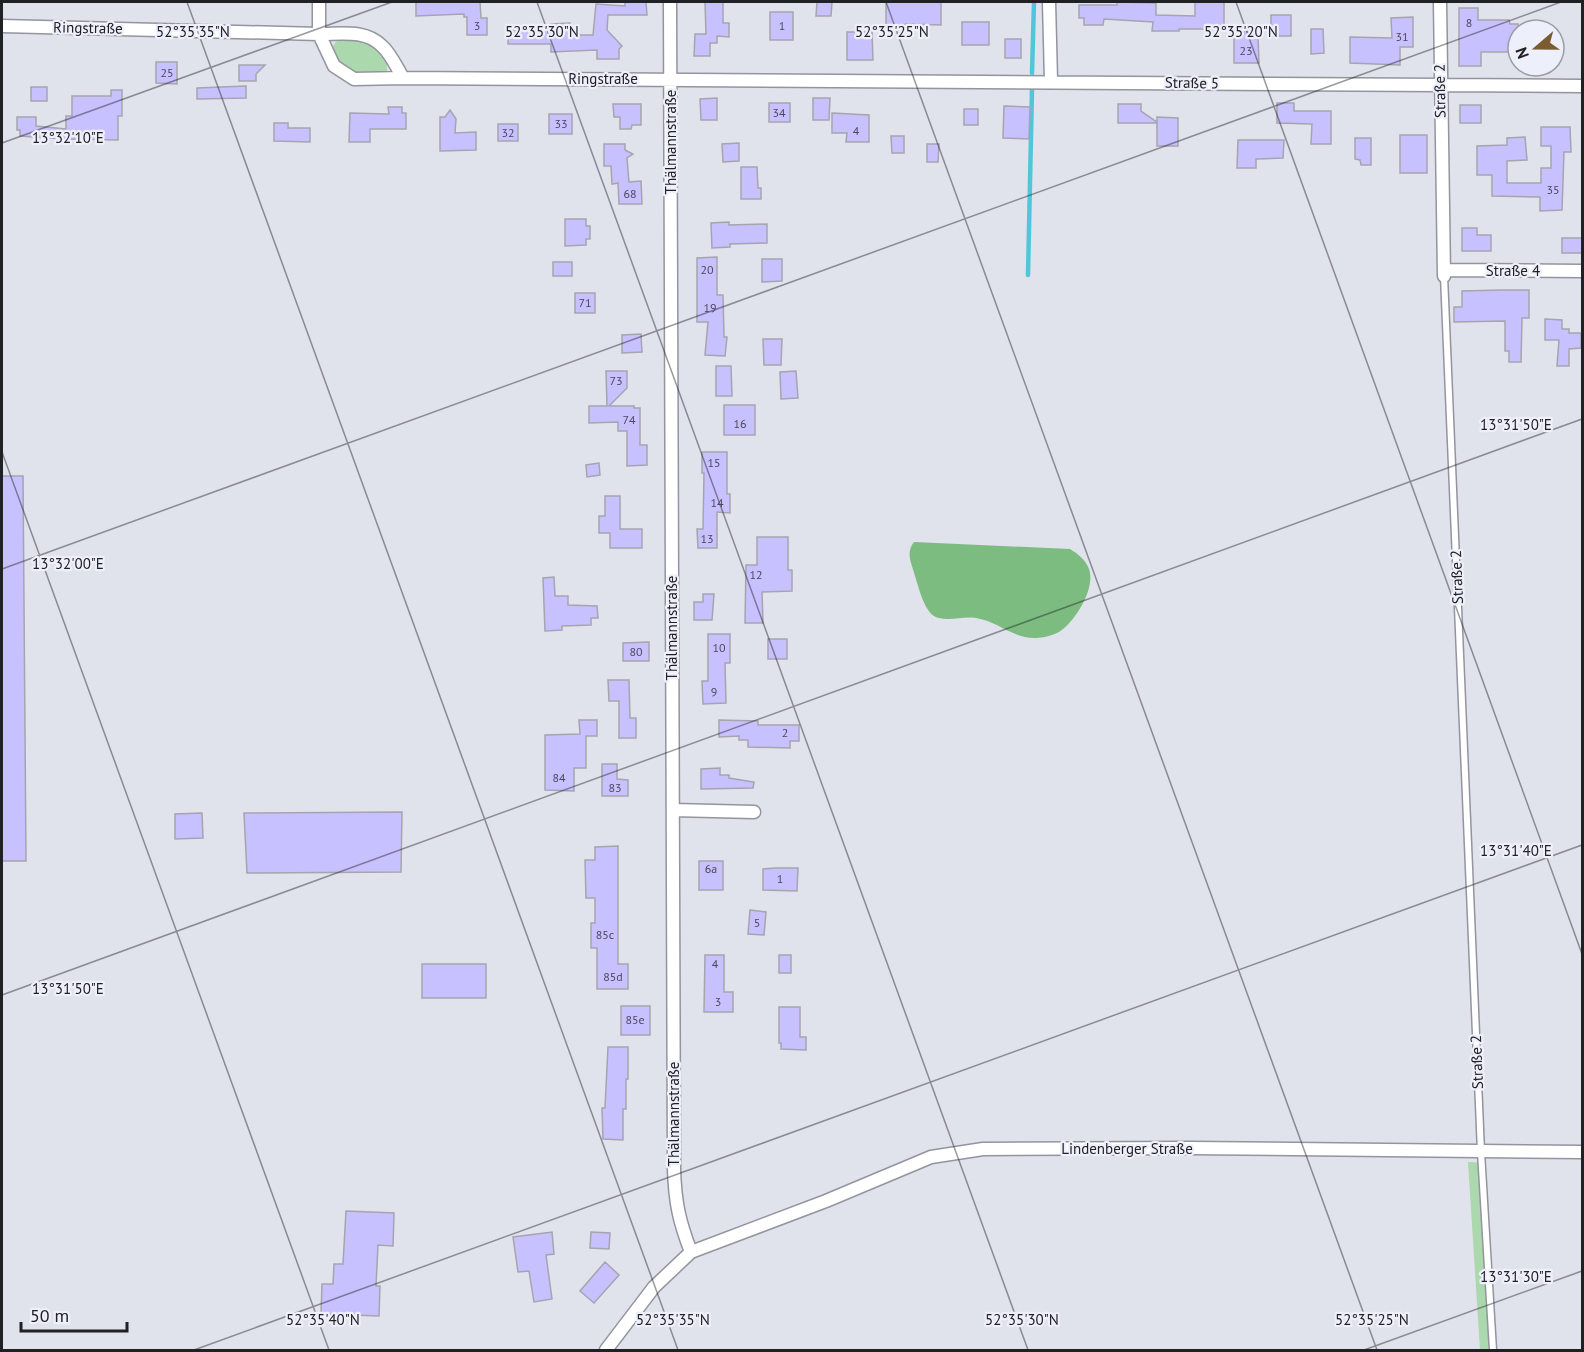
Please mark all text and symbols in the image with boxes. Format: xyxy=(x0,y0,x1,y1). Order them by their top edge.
house number: 8 xyxy=(1466,15,1472,30)
street label: Ringstraße xyxy=(53,17,123,38)
house number: 3 xyxy=(474,18,480,33)
house number: 1 xyxy=(779,18,785,33)
north arrow xyxy=(1506,18,1566,78)
text: 52°35'35"N xyxy=(156,22,230,41)
text: 52°35'30"N xyxy=(505,22,579,41)
text: 52°35'25"N xyxy=(855,22,929,41)
text: 52°35'20"N xyxy=(1204,22,1278,41)
house number: 31 xyxy=(1395,29,1409,44)
house number: 23 xyxy=(1239,43,1253,58)
text: N xyxy=(1511,45,1533,61)
street label: Straße 2 xyxy=(1430,64,1449,118)
house number: 25 xyxy=(160,65,174,80)
street label: Ringstraße xyxy=(568,69,638,88)
street label: Straße 5 xyxy=(1165,73,1219,92)
street label: Thälmannstraße xyxy=(661,90,680,194)
house number: 34 xyxy=(772,105,786,120)
house number: 33 xyxy=(554,116,568,131)
house number: 4 xyxy=(853,123,860,138)
house number: 32 xyxy=(501,125,515,140)
text: 13°32'10"E xyxy=(32,128,104,147)
house number: 35 xyxy=(1546,182,1560,197)
house number: 68 xyxy=(623,186,637,201)
street label: Straße 4 xyxy=(1486,261,1540,280)
house number: 20 xyxy=(700,262,714,277)
house number: 71 xyxy=(578,295,592,310)
house number: 19 xyxy=(703,300,717,315)
house number: 73 xyxy=(609,373,623,388)
house number: 74 xyxy=(622,412,636,427)
text: 13°31'50"E xyxy=(1480,415,1552,434)
house number: 16 xyxy=(733,416,747,431)
house number: 15 xyxy=(707,455,721,470)
house number: 14 xyxy=(710,495,724,510)
house number: 13 xyxy=(700,531,714,546)
street label: Straße 2 xyxy=(1446,550,1467,604)
text: 13°32'00"E xyxy=(32,554,104,573)
house number: 12 xyxy=(749,567,763,582)
street label: Thälmannstraße xyxy=(662,576,681,680)
house number: 10 xyxy=(712,640,726,655)
house number: 80 xyxy=(629,644,643,659)
house number: 9 xyxy=(711,684,717,699)
house number: 2 xyxy=(782,725,788,740)
house number: 84 xyxy=(552,770,566,785)
house number: 83 xyxy=(608,780,622,795)
text: 13°31'40"E xyxy=(1480,841,1552,860)
house number: 6a xyxy=(705,861,717,876)
house number: 1 xyxy=(777,871,783,886)
house number: 5 xyxy=(754,915,760,930)
house number: 85c xyxy=(596,927,615,942)
house number: 4 xyxy=(712,956,719,971)
house number: 85d xyxy=(603,969,623,984)
text: 13°31'50"E xyxy=(32,979,104,998)
house number: 3 xyxy=(715,994,721,1009)
house number: 85e xyxy=(625,1012,645,1027)
street label: Straße 2 xyxy=(1466,1035,1487,1089)
street label: Thälmannstraße xyxy=(664,1062,683,1166)
street label: Lindenberger Straße xyxy=(1061,1139,1193,1158)
text: 13°31'30"E xyxy=(1480,1267,1552,1286)
scale bar xyxy=(21,1295,128,1333)
text: 50 m xyxy=(30,1304,69,1327)
text: 52°35'40"N xyxy=(286,1310,360,1329)
text: 52°35'35"N xyxy=(636,1310,710,1329)
text: 52°35'30"N xyxy=(985,1310,1059,1329)
text: 52°35'25"N xyxy=(1335,1310,1409,1329)

